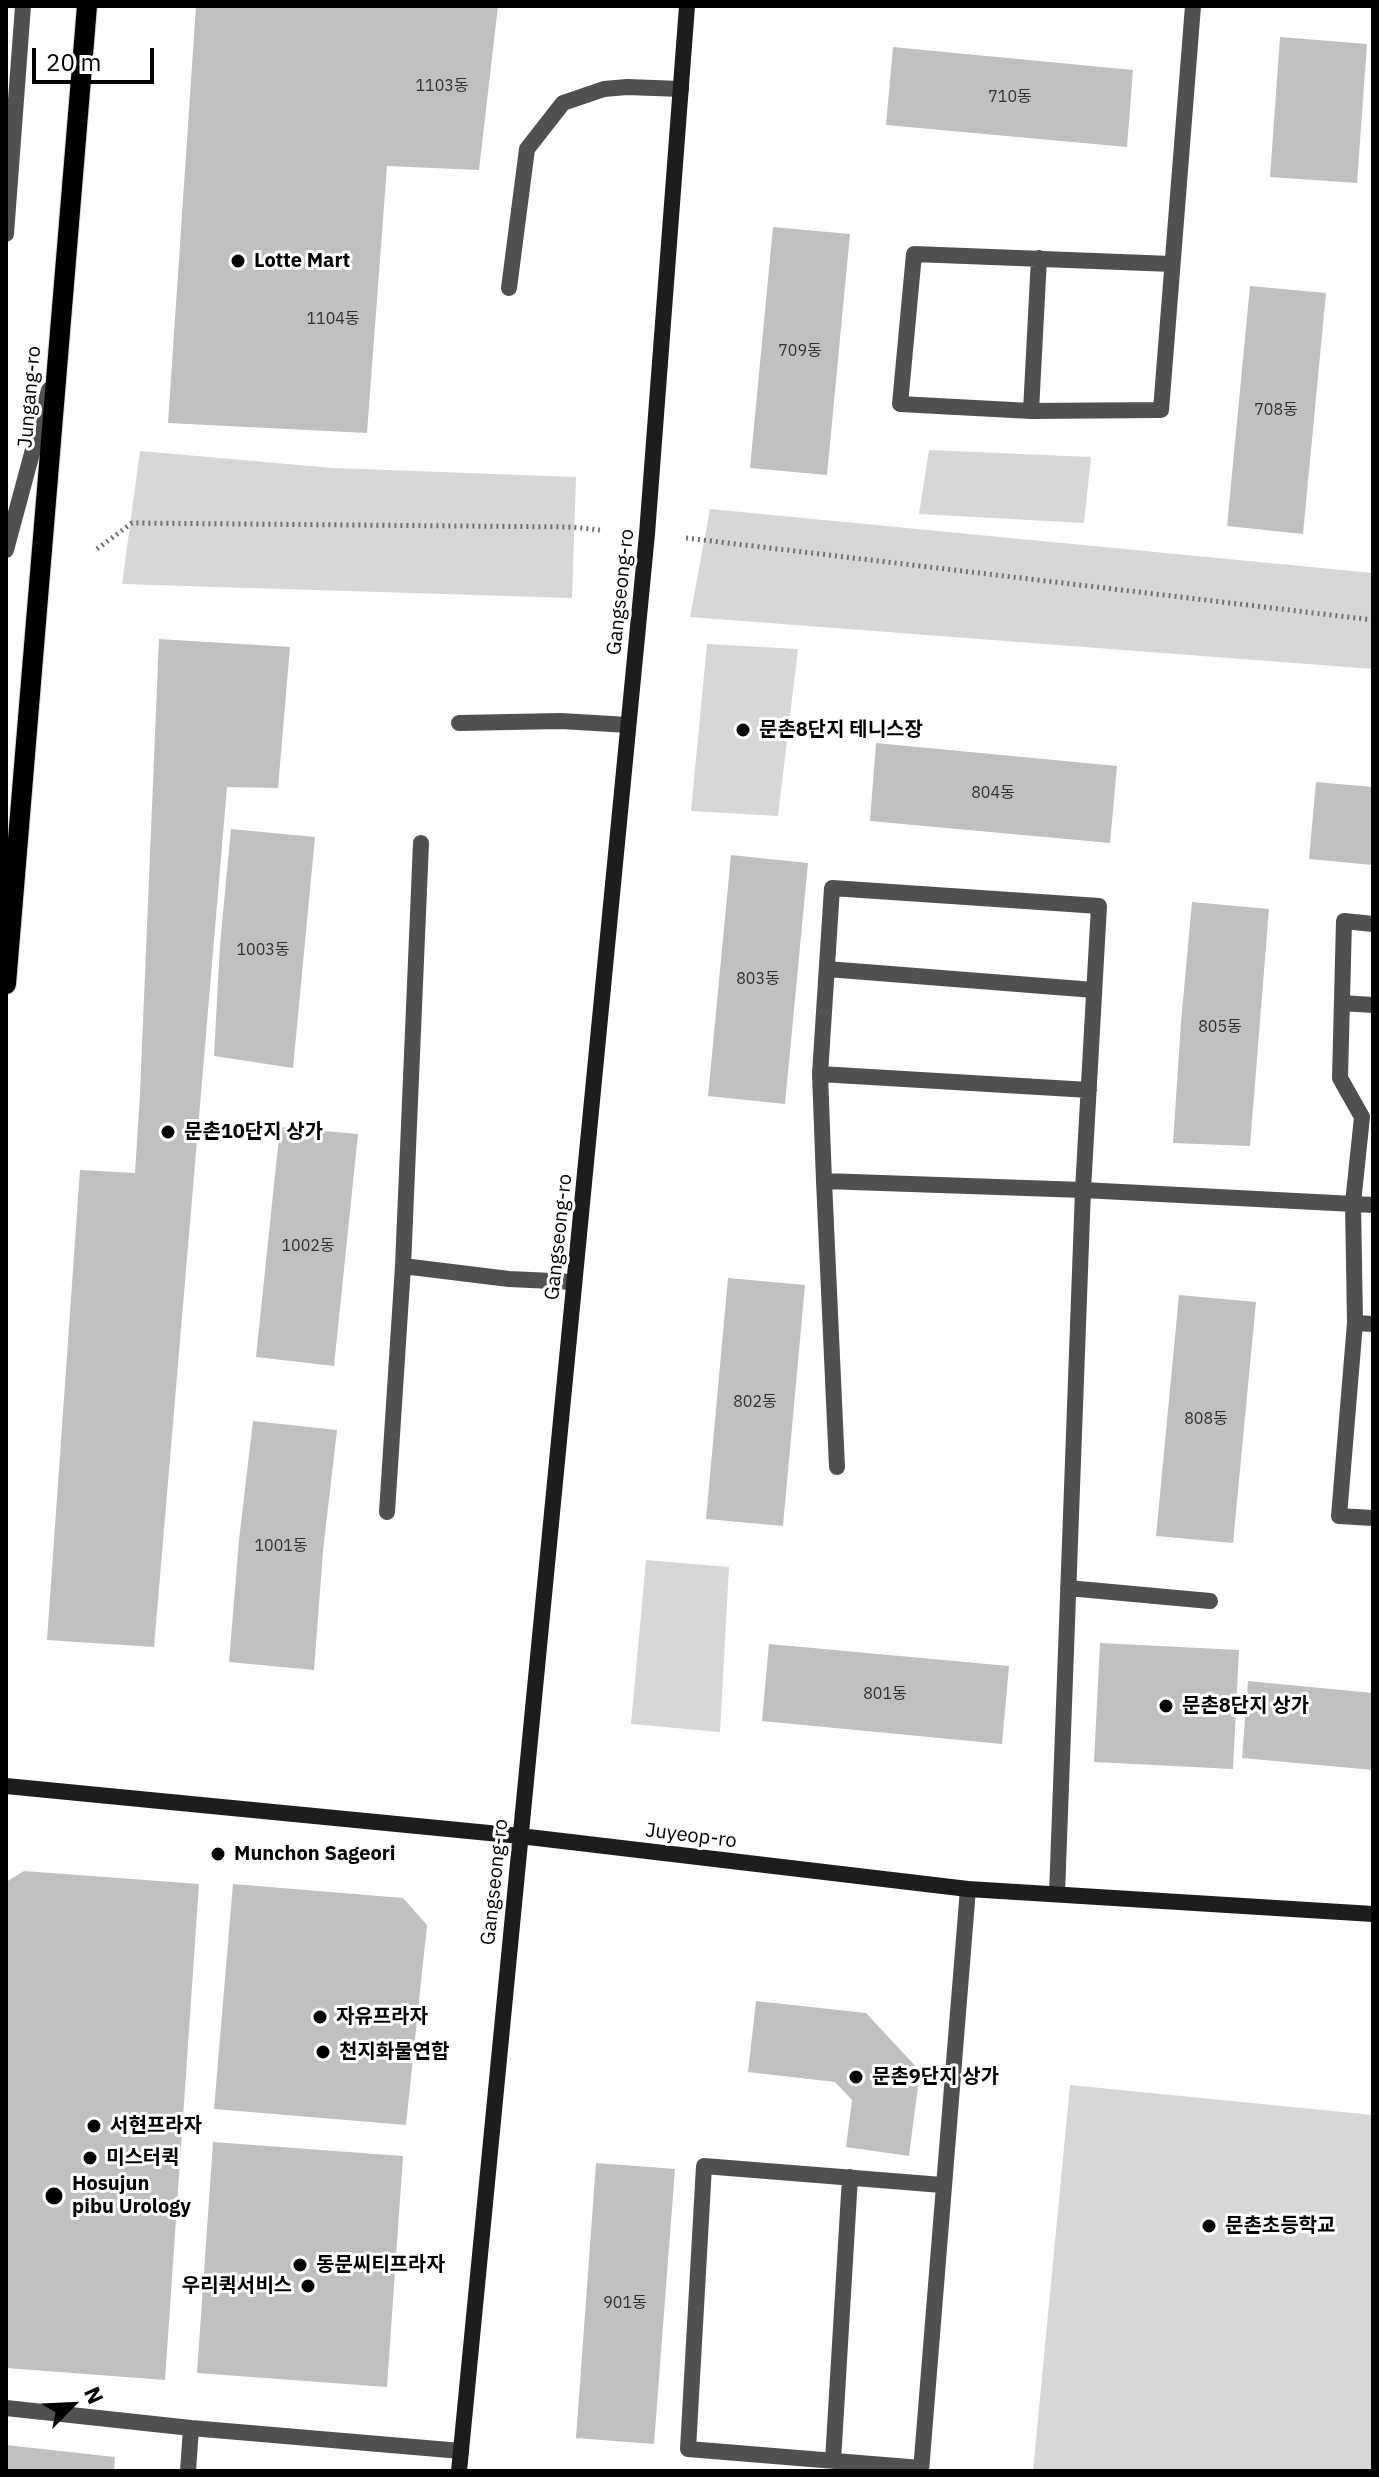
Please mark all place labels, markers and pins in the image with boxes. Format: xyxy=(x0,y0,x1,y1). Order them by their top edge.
place label: Lotte Mart xyxy=(254,249,350,273)
marker: Lotte Mart xyxy=(229,252,247,270)
place label: 문촌8단지 테니스장 xyxy=(759,718,923,742)
marker: 문촌8단지 테니스장 xyxy=(734,721,752,739)
place label: 문촌10단지 상가 xyxy=(184,1120,323,1144)
marker: 문촌10단지 상가 xyxy=(159,1123,177,1141)
place label: 문촌8단지 상가 xyxy=(1182,1694,1309,1718)
marker: 문촌8단지 상가 xyxy=(1157,1697,1175,1715)
place label: Munchon Sageori xyxy=(234,1842,395,1866)
marker: Munchon Sageori xyxy=(209,1845,227,1863)
place label: 자유프라자 xyxy=(336,2005,428,2029)
marker: 자유프라자 xyxy=(311,2008,329,2026)
place label: 천지화물연합 xyxy=(339,2040,449,2064)
marker: 천지화물연합 xyxy=(314,2043,332,2061)
place label: 문촌9단지 상가 xyxy=(872,2065,999,2089)
marker: 문촌9단지 상가 xyxy=(847,2068,865,2086)
place label: 서현프라자 xyxy=(110,2114,202,2138)
marker: 서현프라자 xyxy=(85,2117,103,2135)
place label: 미스터퀵 xyxy=(106,2146,180,2170)
marker: 미스터퀵 xyxy=(81,2149,99,2167)
place label: Hosujun pibu Urology xyxy=(72,2172,191,2219)
marker: Hosujun pibu Urology xyxy=(43,2185,65,2207)
place label: 문촌초등학교 xyxy=(1225,2214,1335,2238)
marker: 문촌초등학교 xyxy=(1200,2217,1218,2235)
place label: 동문씨티프라자 xyxy=(316,2253,445,2277)
marker: 동문씨티프라자 xyxy=(291,2256,309,2274)
place label: 우리퀵서비스 xyxy=(182,2274,292,2298)
marker: 우리퀵서비스 xyxy=(299,2277,317,2295)

